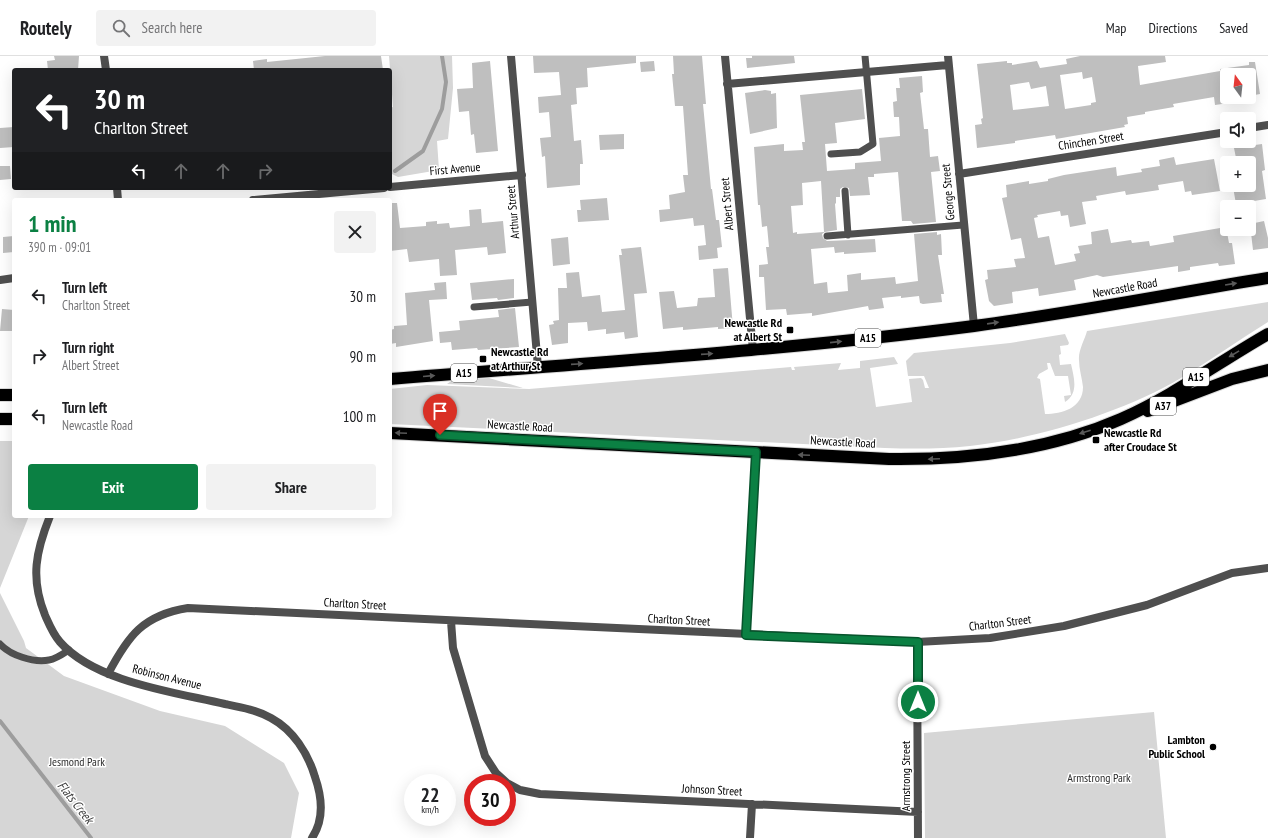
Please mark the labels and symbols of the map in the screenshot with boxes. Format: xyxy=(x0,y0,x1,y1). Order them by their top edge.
north arrow xyxy=(1220,68,1256,104)
street label: Chinchen Street xyxy=(1057,128,1125,153)
street label: First Avenue xyxy=(429,159,481,178)
street label: George Street xyxy=(937,162,957,221)
street label: Albert Street xyxy=(717,176,736,231)
street label: Arthur Street xyxy=(503,184,522,239)
street label: Newcastle Road xyxy=(1091,274,1158,301)
one-way arrow xyxy=(1225,281,1237,287)
place label: Newcastle Rd at Albert St xyxy=(725,315,782,344)
one-way arrow xyxy=(987,320,999,326)
marker: Newcastle Rd at Albert St xyxy=(785,325,795,335)
road number: A15 xyxy=(855,329,881,347)
one-way arrow xyxy=(830,338,842,345)
place label: Newcastle Rd at Arthur St xyxy=(491,344,548,373)
one-way arrow xyxy=(701,350,713,357)
one-way arrow xyxy=(1228,350,1240,357)
marker: Newcastle Rd at Arthur St xyxy=(478,354,488,364)
one-way arrow xyxy=(571,360,583,367)
road number: A15 xyxy=(451,364,477,382)
road number: A15 xyxy=(1183,368,1209,386)
one-way arrow xyxy=(423,372,435,379)
pin xyxy=(423,394,457,435)
road number: A37 xyxy=(1150,397,1176,415)
street label: Newcastle Road xyxy=(487,416,553,435)
place label: Newcastle Rd after Croudace St xyxy=(1104,425,1177,454)
one-way arrow xyxy=(1079,429,1091,435)
one-way arrow xyxy=(395,430,407,437)
street label: Newcastle Road xyxy=(810,432,876,451)
marker: Newcastle Rd after Croudace St xyxy=(1091,435,1101,445)
one-way arrow xyxy=(798,451,810,458)
one-way arrow xyxy=(928,455,940,462)
street label: Charlton Street xyxy=(323,594,387,613)
street label: Charlton Street xyxy=(647,610,711,629)
street label: Charlton Street xyxy=(968,611,1033,634)
street label: Robinson Avenue xyxy=(131,661,203,692)
position arrow xyxy=(897,681,939,723)
place label: Lambton Public School xyxy=(1148,732,1205,761)
street label: Armstrong Street xyxy=(898,740,913,811)
marker: Lambton Public School xyxy=(1208,742,1218,752)
park label: Jesmond Park xyxy=(48,754,105,769)
park label: Armstrong Park xyxy=(1067,770,1131,785)
speed limit sign: 30 xyxy=(464,774,516,826)
water label: Flats Creek xyxy=(54,778,99,829)
street label: Johnson Street xyxy=(680,780,743,799)

